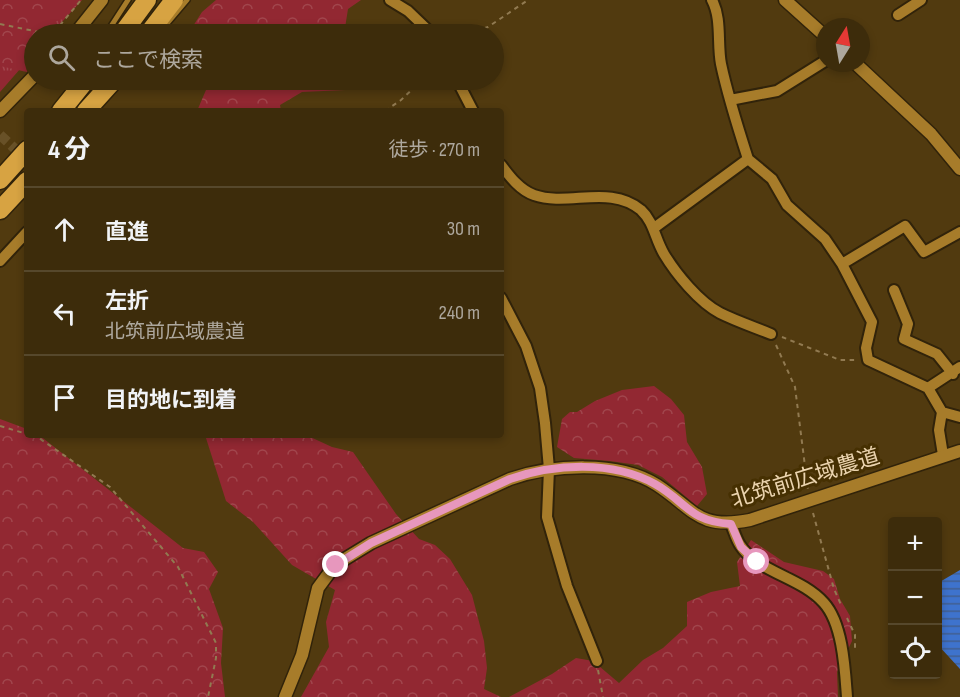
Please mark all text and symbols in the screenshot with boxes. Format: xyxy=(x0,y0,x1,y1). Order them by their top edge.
north arrow xyxy=(816,18,870,72)
search box xyxy=(24,24,504,90)
icon: search xyxy=(45,41,78,74)
text: ここで検索 xyxy=(93,47,203,74)
text: 4 分 xyxy=(48,135,90,166)
text: 徒歩 · 270 m xyxy=(389,138,480,162)
icon: ahead xyxy=(48,213,81,246)
text: 30 m xyxy=(447,217,480,241)
text: 直進 xyxy=(105,219,149,246)
text: 左折 xyxy=(105,288,149,315)
icon: left xyxy=(48,297,81,330)
text: 240 m xyxy=(439,301,480,325)
text: 北筑前広域農道 xyxy=(105,320,245,344)
icon: arrive xyxy=(48,381,81,414)
text: 目的地に到着 xyxy=(105,387,237,414)
street label: 北筑前広域農道 xyxy=(728,443,883,514)
map controls xyxy=(888,517,942,679)
button: + xyxy=(888,517,942,571)
route start xyxy=(743,548,769,574)
route end xyxy=(322,551,348,577)
button: − xyxy=(888,571,942,625)
button: locate xyxy=(888,625,942,679)

